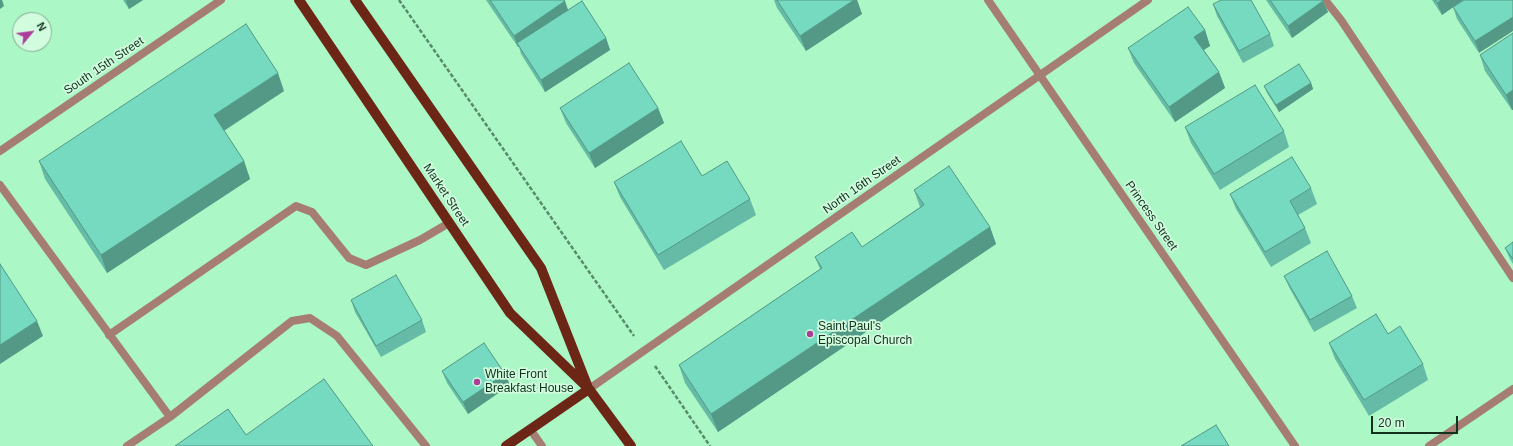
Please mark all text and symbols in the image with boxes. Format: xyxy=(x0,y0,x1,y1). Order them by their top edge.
north arrow xyxy=(12,12,52,52)
text: N xyxy=(34,20,49,33)
street label: South 15th Street xyxy=(61,34,147,98)
street label: North 16th Street xyxy=(820,153,904,217)
street label: Market Street xyxy=(420,161,472,229)
street label: Princess Street xyxy=(1122,179,1180,253)
place label: Saint Paul's Episcopal Church xyxy=(818,320,912,348)
marker: Saint Paul's Episcopal Church xyxy=(805,329,815,339)
place label: White Front Breakfast House xyxy=(485,368,574,396)
marker: White Front Breakfast House xyxy=(472,377,482,387)
scale bar xyxy=(1373,408,1460,434)
text: 20 m xyxy=(1378,416,1405,430)

